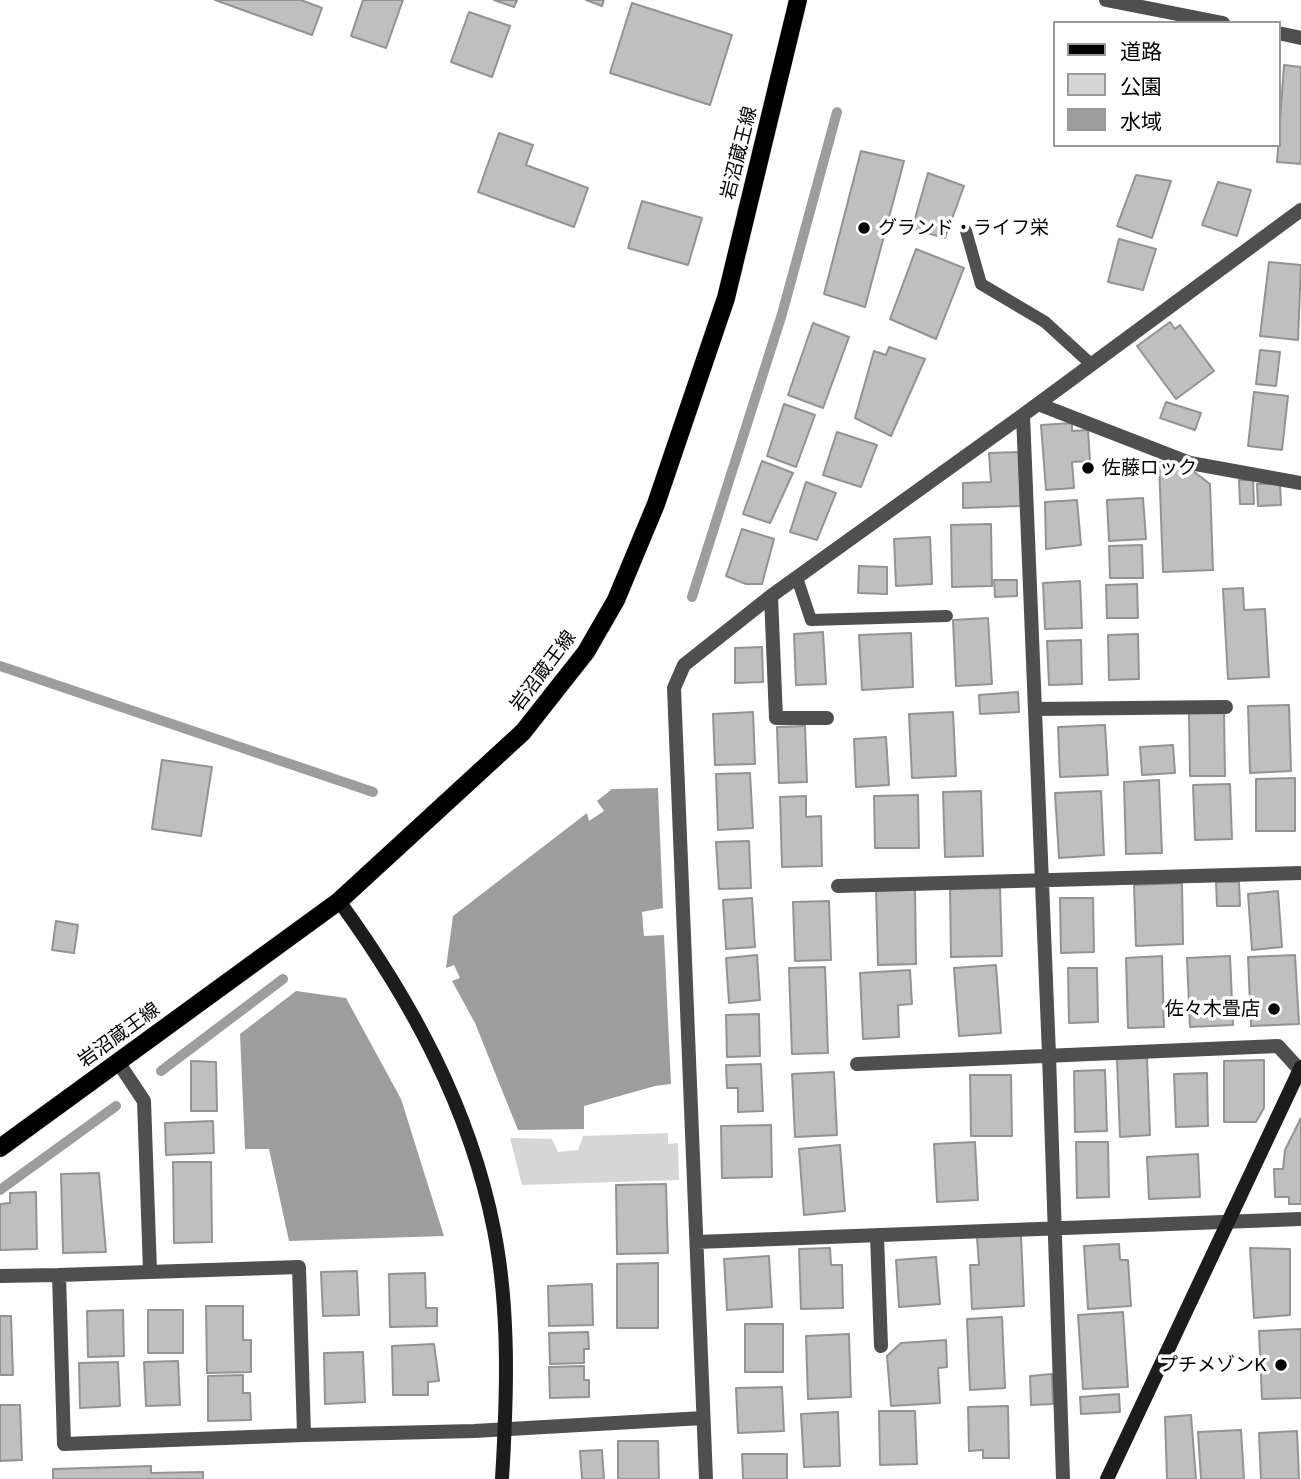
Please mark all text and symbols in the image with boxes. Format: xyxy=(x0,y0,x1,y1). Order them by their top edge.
legend xyxy=(1052,21,1280,147)
text: 道路 xyxy=(1120,38,1162,64)
text: 公園 xyxy=(1120,73,1162,99)
street label: 岩沼蔵王線 xyxy=(716,104,762,202)
text: 水域 xyxy=(1120,108,1162,134)
place label: グランド・ライフ栄 xyxy=(878,217,1049,239)
marker: グランド・ライフ栄 xyxy=(856,220,872,236)
place label: 佐藤ロック xyxy=(1102,457,1197,479)
marker: 佐藤ロック xyxy=(1080,460,1096,476)
street label: 岩沼蔵王線 xyxy=(505,626,581,716)
street label: 岩沼蔵王線 xyxy=(74,998,164,1072)
place label: 佐々木畳店 xyxy=(1165,998,1260,1020)
marker: 佐々木畳店 xyxy=(1266,1001,1282,1017)
place label: プチメゾンK xyxy=(1159,1354,1267,1376)
marker: プチメゾンK xyxy=(1273,1357,1289,1373)

